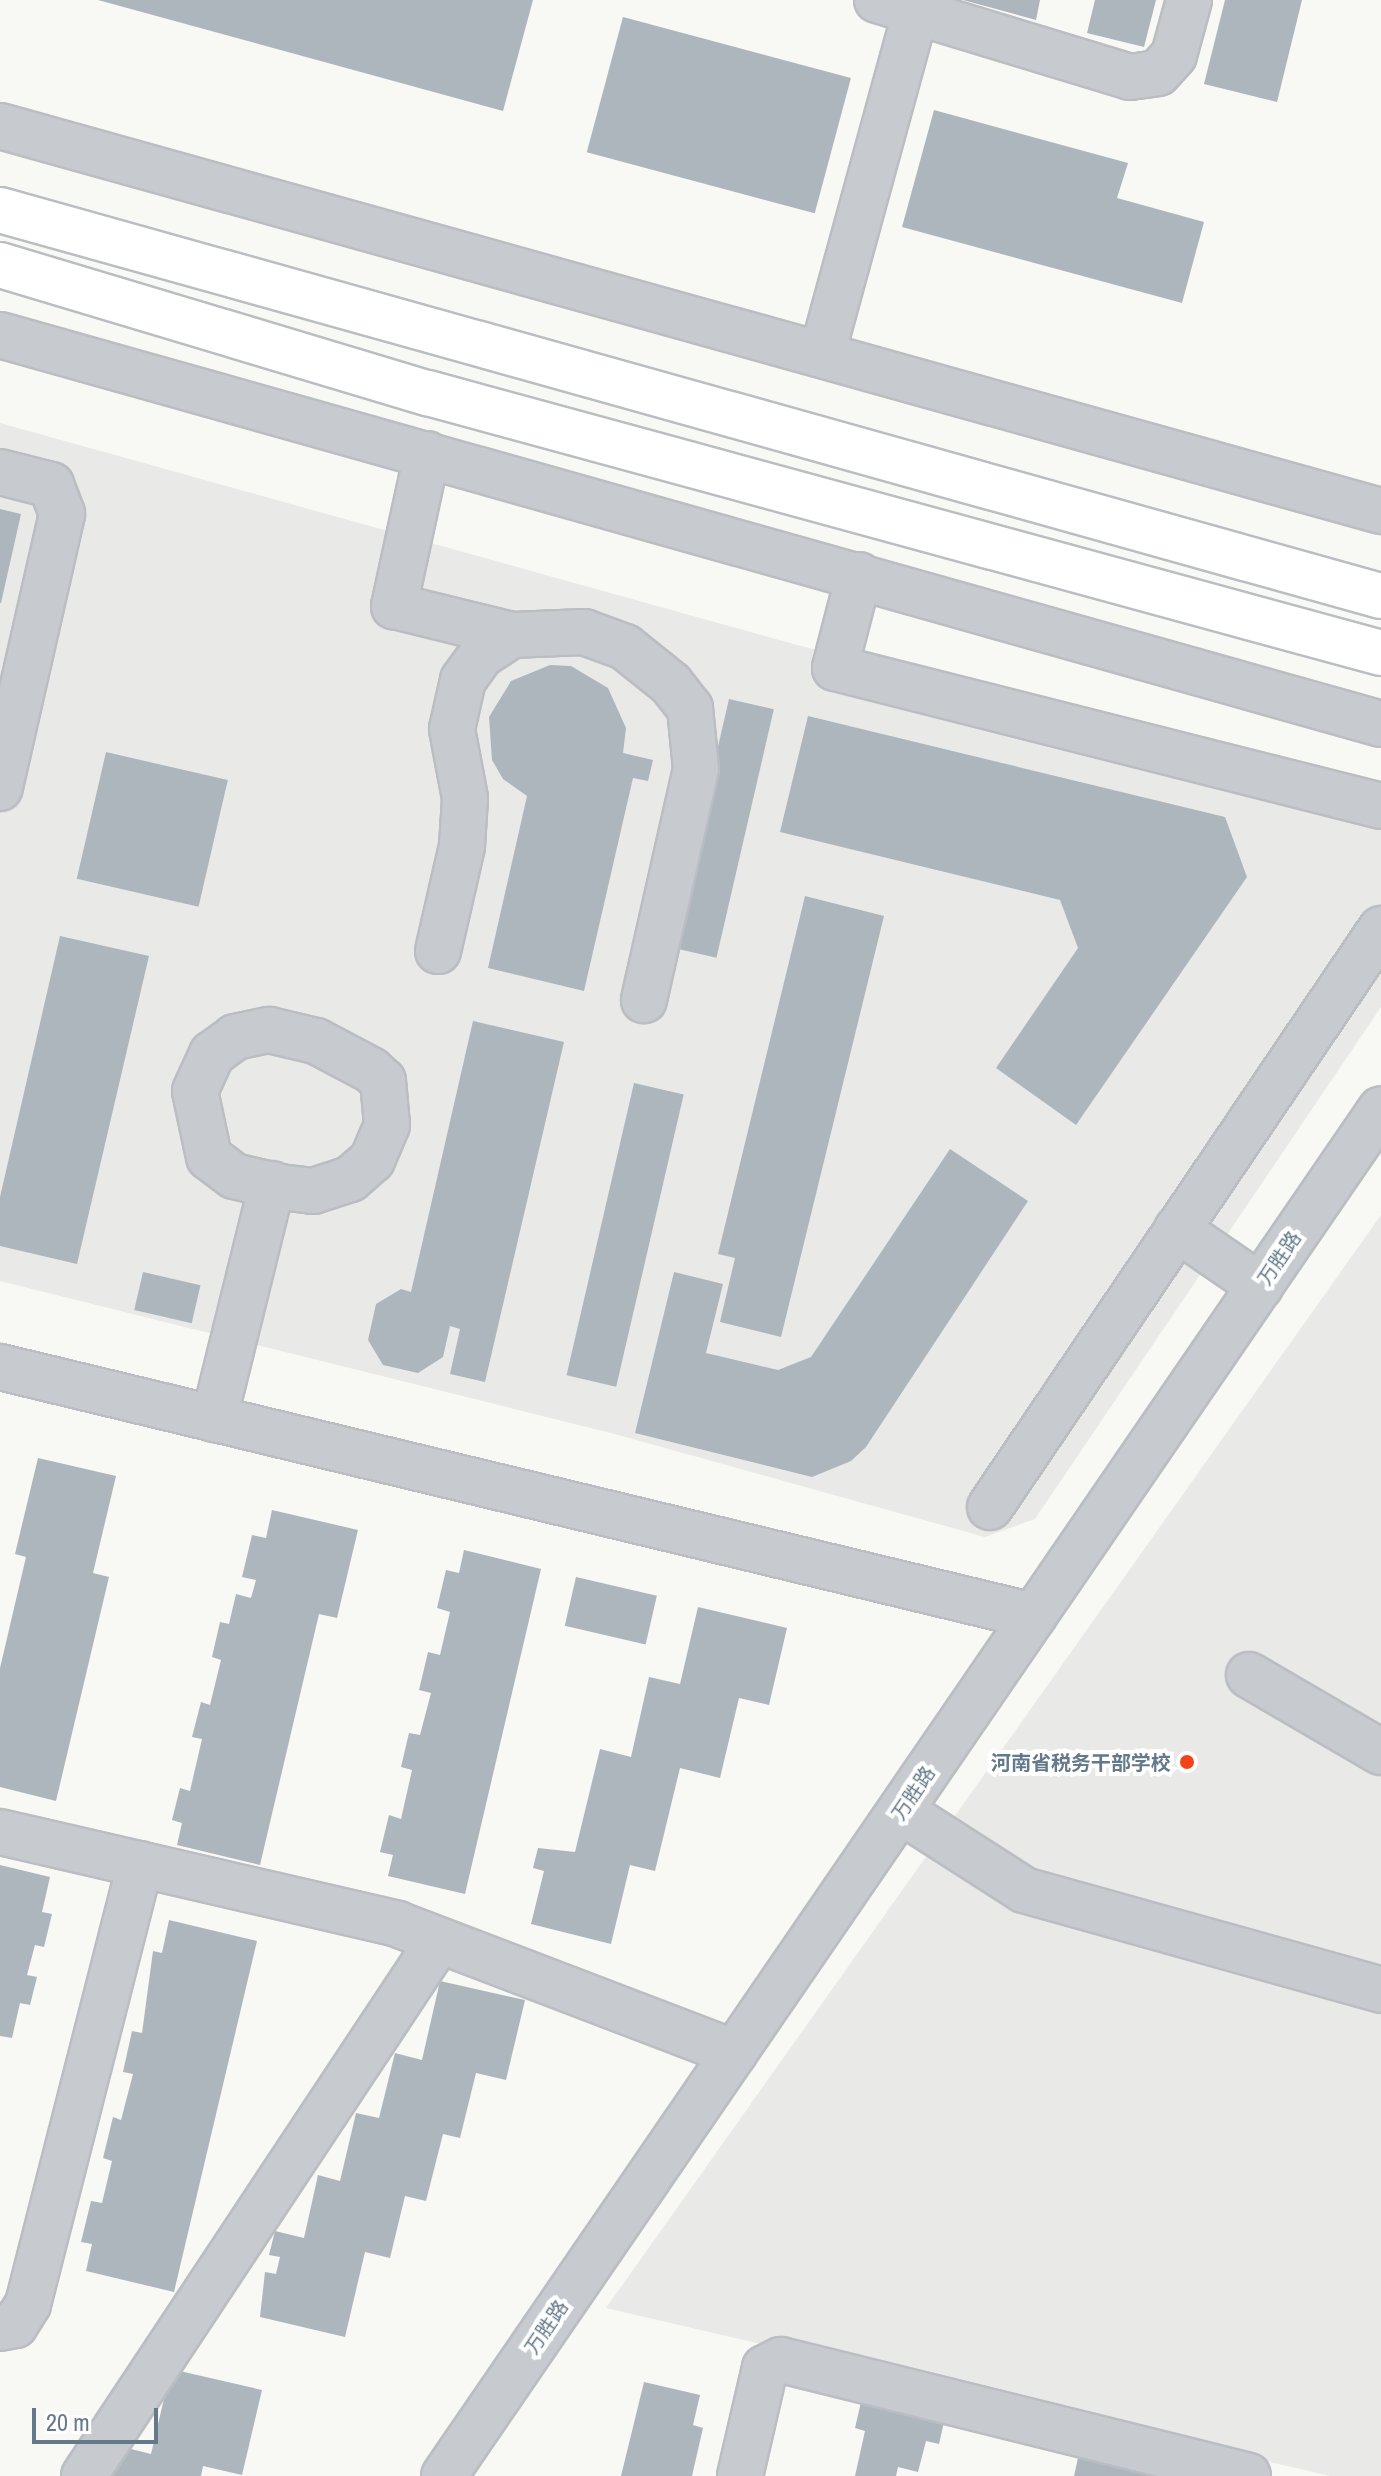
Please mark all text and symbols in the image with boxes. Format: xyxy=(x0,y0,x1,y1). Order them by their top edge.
street label: 万胜路 xyxy=(1252,1226,1306,1290)
place label: 河南省税务干部学校 xyxy=(991,1750,1171,1774)
marker: 河南省税务干部学校 xyxy=(1178,1753,1196,1771)
street label: 万胜路 xyxy=(886,1761,940,1825)
street label: 万胜路 xyxy=(519,2295,573,2359)
scale bar xyxy=(36,2392,162,2442)
text: 20 m xyxy=(46,2406,90,2438)

